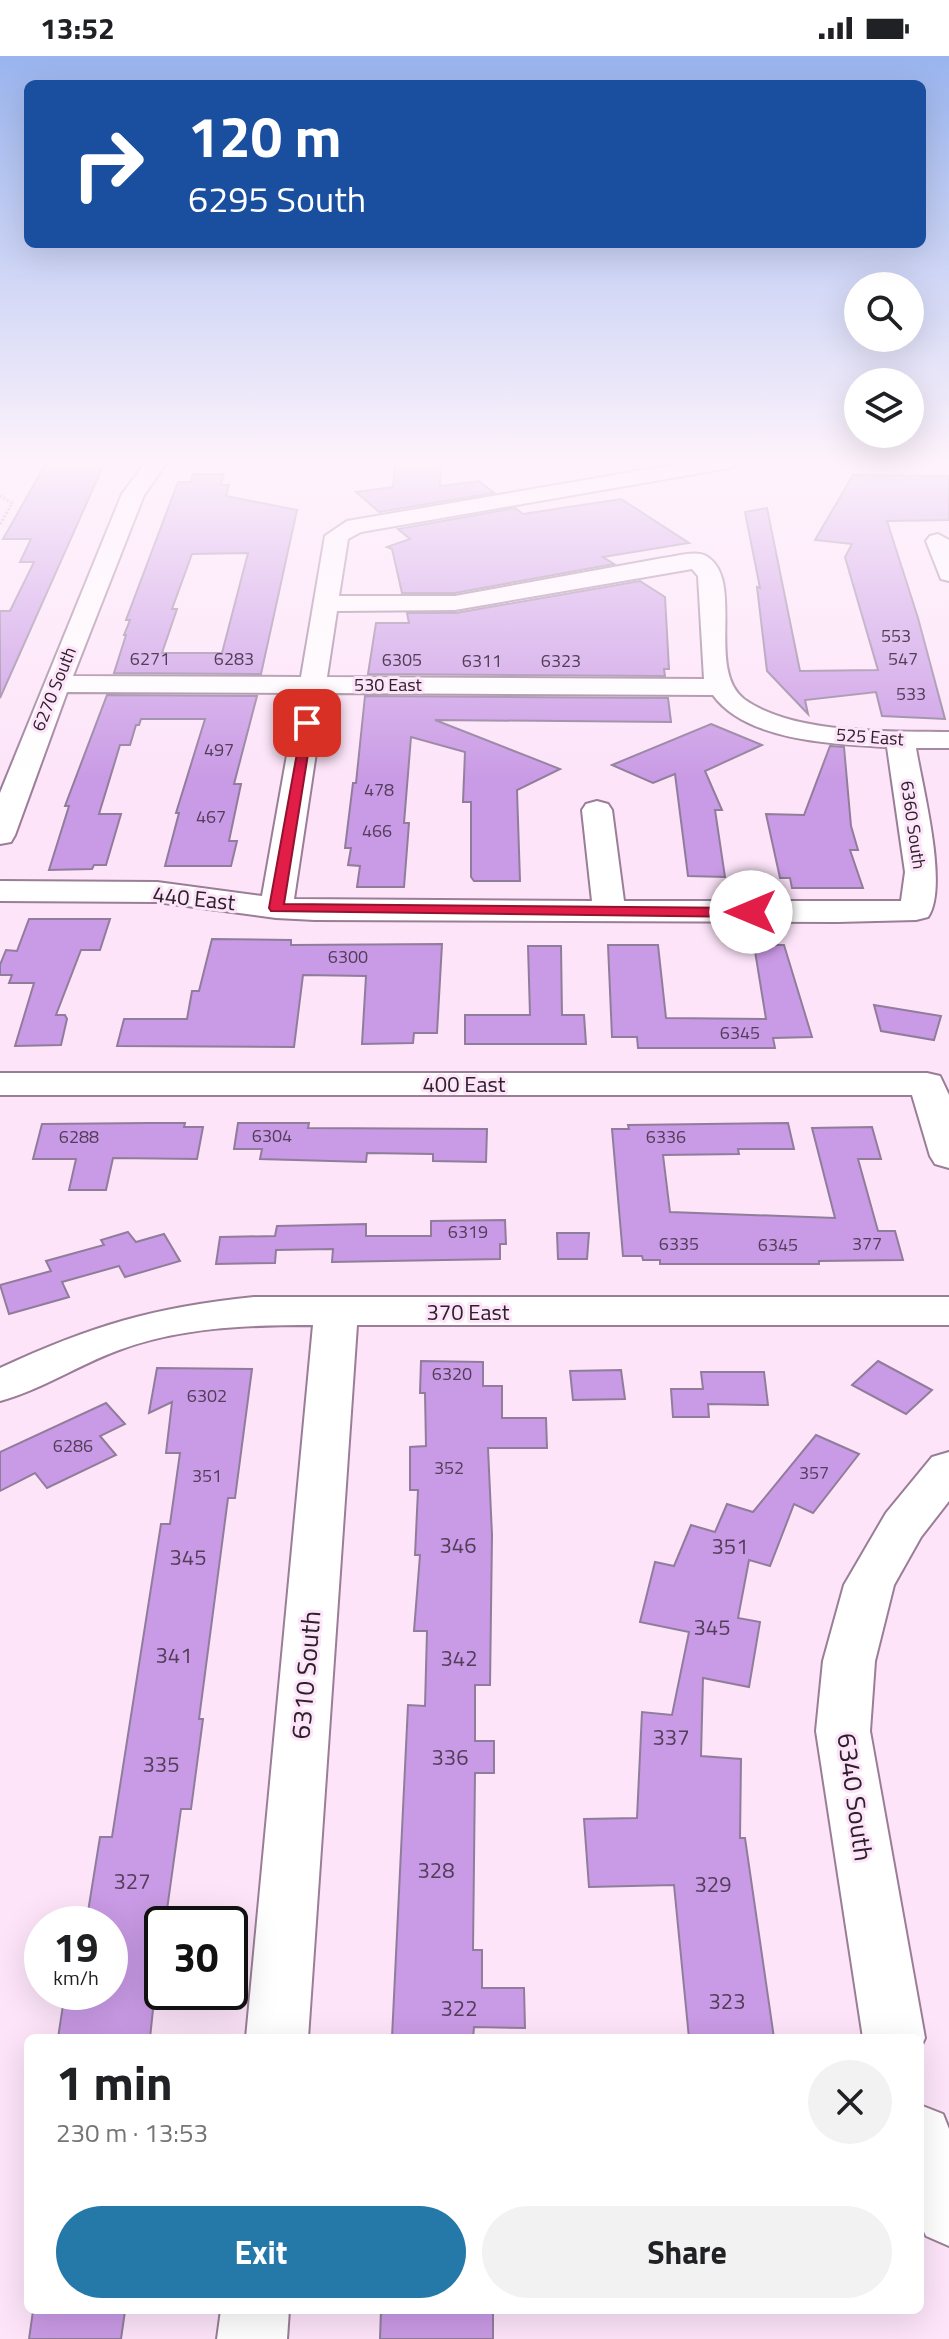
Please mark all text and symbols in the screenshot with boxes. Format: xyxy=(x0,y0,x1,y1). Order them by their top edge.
text: 13:52 xyxy=(40,5,115,51)
text: 120 m xyxy=(188,94,341,179)
icon: right xyxy=(56,112,160,216)
text: 6295 South xyxy=(188,171,366,226)
map controls xyxy=(844,272,924,448)
button: search xyxy=(844,272,924,352)
button: layers xyxy=(844,368,924,448)
house number: 553 xyxy=(881,622,911,649)
street label: 6270 South xyxy=(24,642,83,735)
house number: 6271 xyxy=(130,645,170,672)
house number: 6283 xyxy=(214,645,254,672)
house number: 547 xyxy=(888,645,918,672)
house number: 6305 xyxy=(382,646,422,673)
house number: 6311 xyxy=(462,647,502,674)
house number: 6323 xyxy=(541,647,581,674)
street label: 530 East xyxy=(354,671,423,698)
house number: 533 xyxy=(896,680,926,707)
pin xyxy=(273,689,341,757)
icon: arrive xyxy=(285,701,329,745)
street label: 525 East xyxy=(835,721,905,752)
house number: 497 xyxy=(204,736,234,763)
house number: 478 xyxy=(364,776,394,803)
street label: 6360 South xyxy=(894,779,933,871)
house number: 467 xyxy=(196,803,226,830)
house number: 466 xyxy=(362,817,392,844)
position arrow xyxy=(709,870,793,954)
street label: 440 East xyxy=(151,877,237,919)
house number: 6300 xyxy=(328,943,368,970)
house number: 6345 xyxy=(720,1019,760,1046)
street label: 400 East xyxy=(423,1067,506,1101)
house number: 6304 xyxy=(252,1122,292,1149)
house number: 6288 xyxy=(59,1123,99,1150)
house number: 6336 xyxy=(646,1123,686,1150)
house number: 6319 xyxy=(448,1218,488,1245)
house number: 6335 xyxy=(659,1230,699,1257)
house number: 377 xyxy=(852,1230,882,1257)
house number: 6345 xyxy=(758,1231,798,1258)
street label: 370 East xyxy=(427,1295,510,1329)
house number: 6320 xyxy=(432,1360,472,1387)
house number: 6302 xyxy=(187,1382,227,1409)
house number: 6286 xyxy=(53,1432,93,1459)
house number: 352 xyxy=(434,1454,464,1481)
house number: 357 xyxy=(799,1459,829,1486)
house number: 351 xyxy=(192,1462,222,1489)
house number: 346 xyxy=(440,1528,476,1562)
house number: 351 xyxy=(712,1529,748,1563)
house number: 345 xyxy=(170,1540,206,1574)
street label: 6310 South xyxy=(280,1609,331,1741)
house number: 345 xyxy=(694,1610,730,1644)
house number: 341 xyxy=(156,1638,192,1672)
house number: 342 xyxy=(441,1641,477,1675)
house number: 337 xyxy=(653,1720,689,1754)
street label: 6340 South xyxy=(827,1730,884,1863)
house number: 336 xyxy=(432,1740,468,1774)
house number: 335 xyxy=(143,1747,179,1781)
house number: 328 xyxy=(418,1853,454,1887)
house number: 327 xyxy=(114,1864,150,1898)
house number: 329 xyxy=(695,1867,731,1901)
speed limit sign: 30 xyxy=(144,1906,248,2010)
text: 19 xyxy=(54,1917,98,1978)
text: km/h xyxy=(53,1962,99,1993)
house number: 323 xyxy=(709,1984,745,2018)
house number: 322 xyxy=(441,1991,477,2025)
text: 1 min xyxy=(56,2046,173,2119)
button: close xyxy=(808,2060,892,2144)
text: 230 m · 13:53 xyxy=(56,2113,208,2152)
button: Exit xyxy=(56,2206,466,2298)
button: Share xyxy=(482,2206,892,2298)

